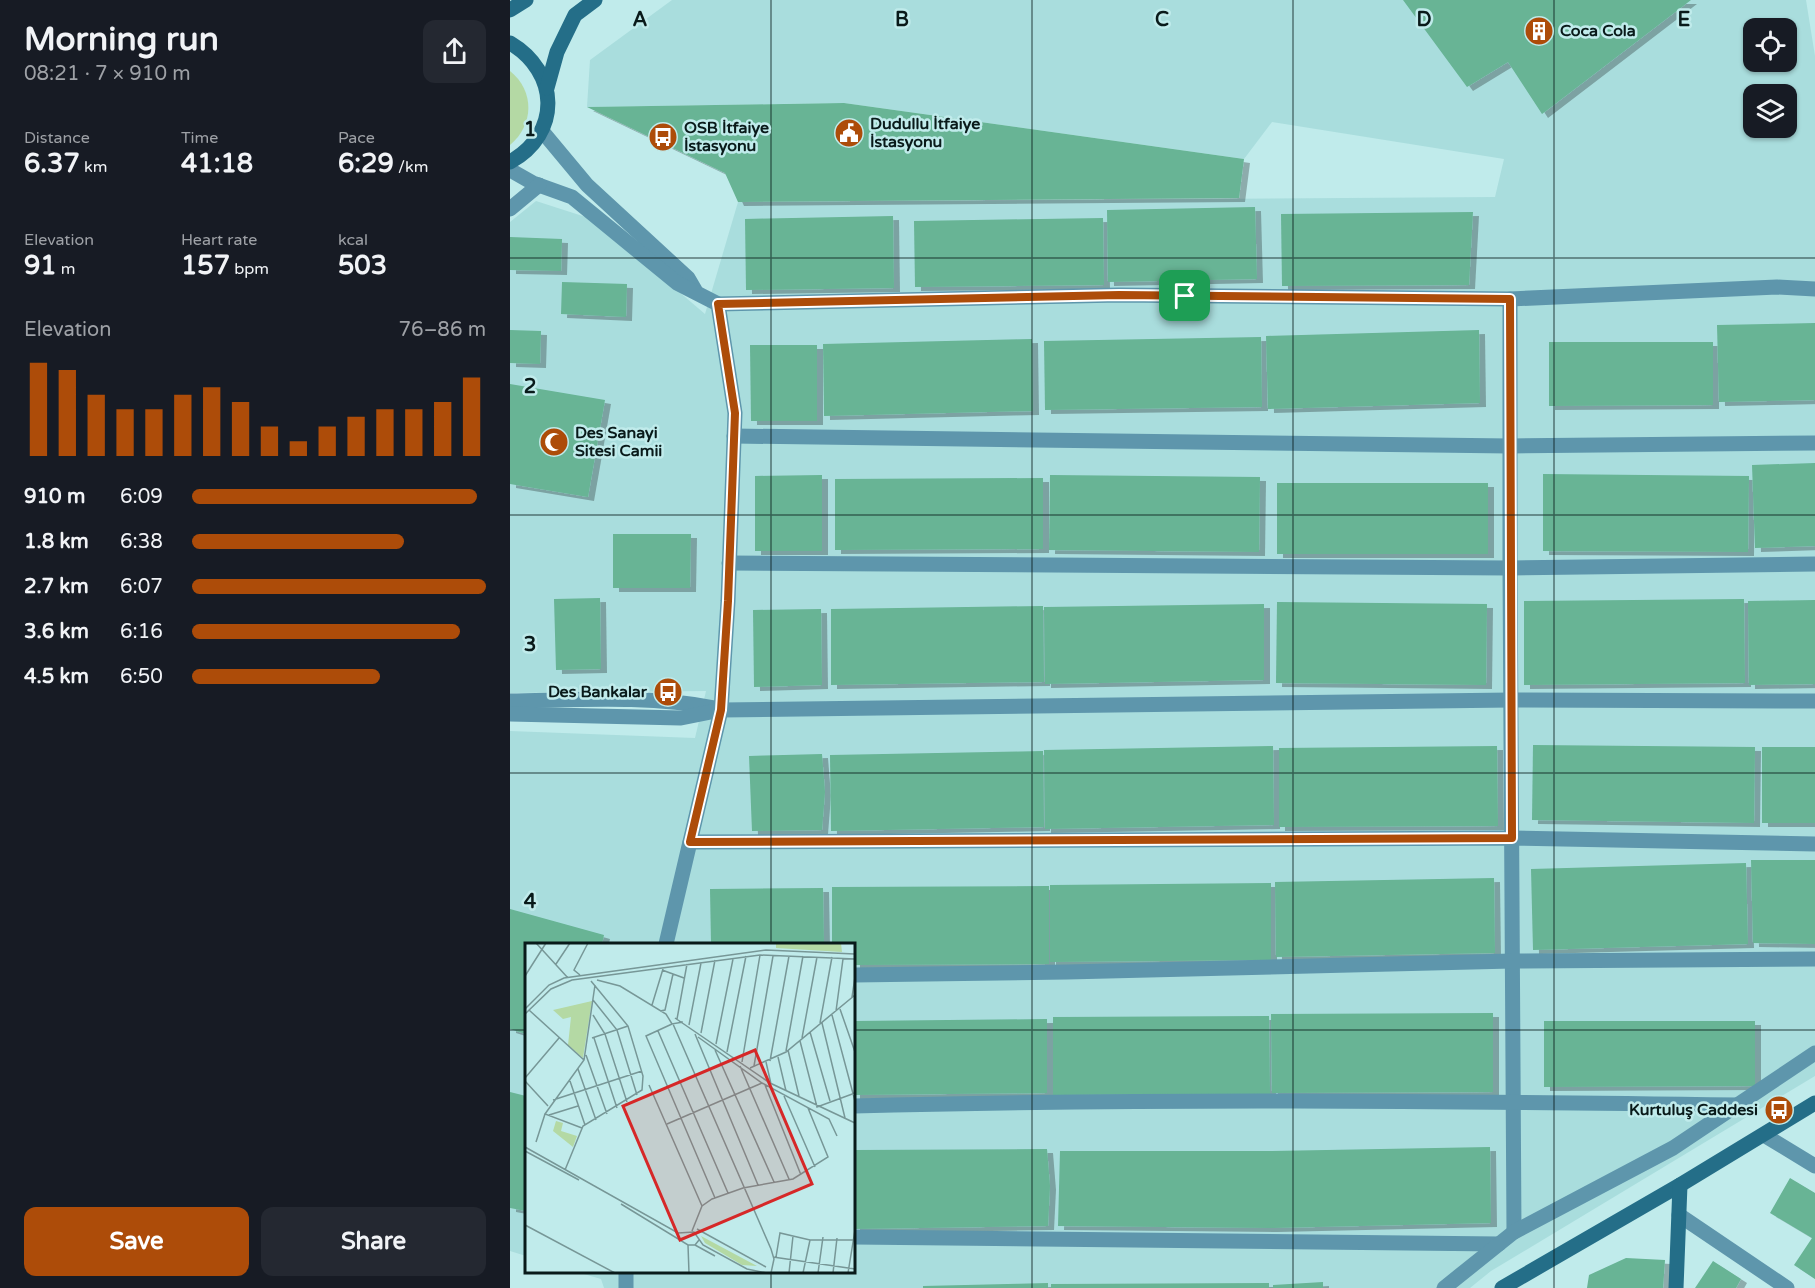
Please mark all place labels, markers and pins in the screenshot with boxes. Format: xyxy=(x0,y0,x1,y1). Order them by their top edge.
building icon: Coca Cola xyxy=(1523,15,1555,47)
place label: Coca Cola xyxy=(1560,21,1636,41)
place label: Dudullu İtfaiye İstasyonu xyxy=(870,114,980,152)
public building icon: Dudullu İtfaiye İstasyonu xyxy=(833,117,865,149)
place label: OSB İtfaiye İstasyonu xyxy=(684,118,769,156)
bus stop icon: OSB İtfaiye İstasyonu xyxy=(647,121,679,153)
pin xyxy=(1159,270,1210,321)
place label: Des Sanayi Sitesi Camii xyxy=(575,423,662,461)
mosque icon: Des Sanayi Sitesi Camii xyxy=(538,426,570,458)
bus stop icon: Des Bankalar xyxy=(652,676,684,708)
place label: Des Bankalar xyxy=(548,682,648,702)
bus stop icon: Kurtuluş Caddesi xyxy=(1763,1094,1795,1126)
place label: Kurtuluş Caddesi xyxy=(1629,1100,1758,1120)

